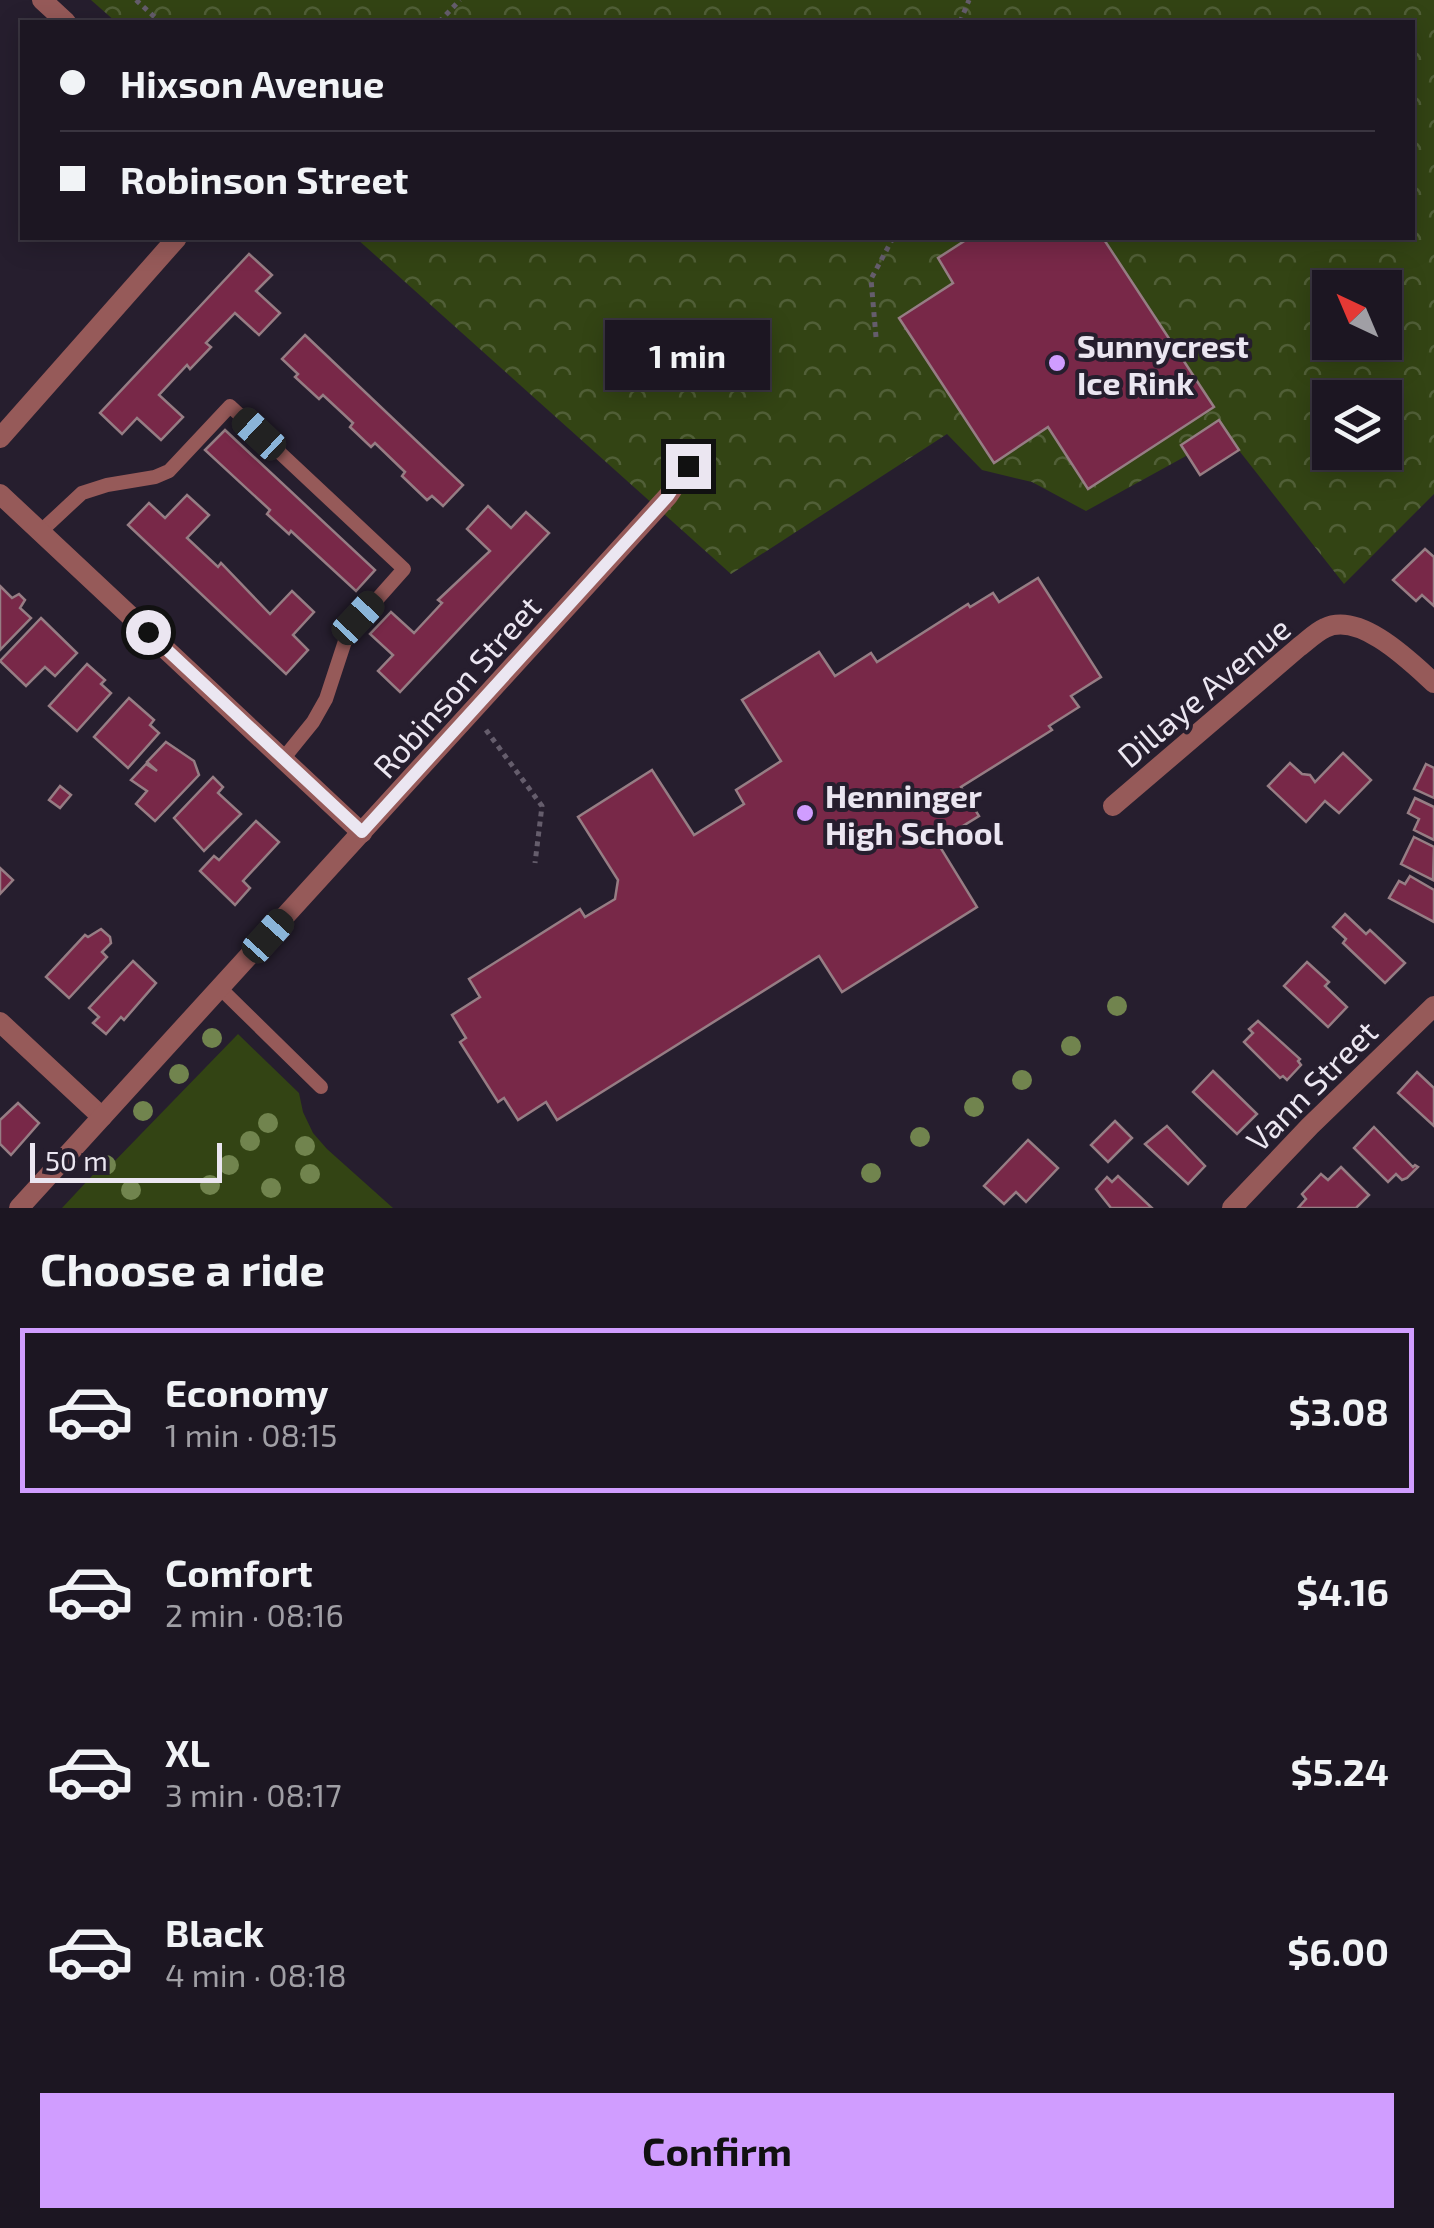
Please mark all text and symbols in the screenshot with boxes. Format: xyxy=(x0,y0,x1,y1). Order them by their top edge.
text: Hixson Avenue xyxy=(120,60,384,106)
text: Robinson Street xyxy=(120,156,408,202)
north arrow xyxy=(1312,270,1402,360)
map controls xyxy=(1312,270,1402,470)
callout: 1 min xyxy=(606,321,770,391)
place label: Sunnycrest Ice Rink xyxy=(1077,326,1249,401)
text: 1 min xyxy=(649,336,726,374)
marker: Sunnycrest Ice Rink xyxy=(1046,352,1068,374)
button: layers xyxy=(1312,380,1402,470)
car xyxy=(227,403,291,465)
route end xyxy=(666,444,711,489)
car xyxy=(327,586,389,650)
street label: Robinson Street xyxy=(364,587,548,785)
street label: Dillaye Avenue xyxy=(1109,608,1297,774)
route start xyxy=(126,610,171,655)
place label: Henninger High School xyxy=(825,776,1004,851)
marker: Henninger High School xyxy=(794,802,816,824)
car xyxy=(237,904,299,968)
street label: Vann Street xyxy=(1238,1012,1384,1158)
scale bar xyxy=(30,1138,222,1182)
text: 50 m xyxy=(45,1143,108,1177)
text: Choose a ride xyxy=(40,1241,325,1295)
icon: car xyxy=(45,1366,135,1456)
text: Economy xyxy=(165,1369,329,1415)
text: $3.08 xyxy=(1288,1388,1389,1434)
text: 1 min · 08:15 xyxy=(165,1415,337,1453)
icon: car xyxy=(45,1546,135,1636)
text: Comfort xyxy=(165,1549,313,1595)
text: $4.16 xyxy=(1296,1568,1389,1614)
text: 2 min · 08:16 xyxy=(165,1595,344,1633)
icon: car xyxy=(45,1726,135,1816)
text: XL xyxy=(165,1729,210,1775)
text: $5.24 xyxy=(1290,1748,1389,1794)
text: 3 min · 08:17 xyxy=(165,1775,342,1813)
icon: car xyxy=(45,1906,135,1996)
text: Black xyxy=(165,1909,264,1955)
text: $6.00 xyxy=(1287,1928,1389,1974)
text: 4 min · 08:18 xyxy=(165,1955,347,1993)
button: Confirm xyxy=(40,2093,1394,2208)

